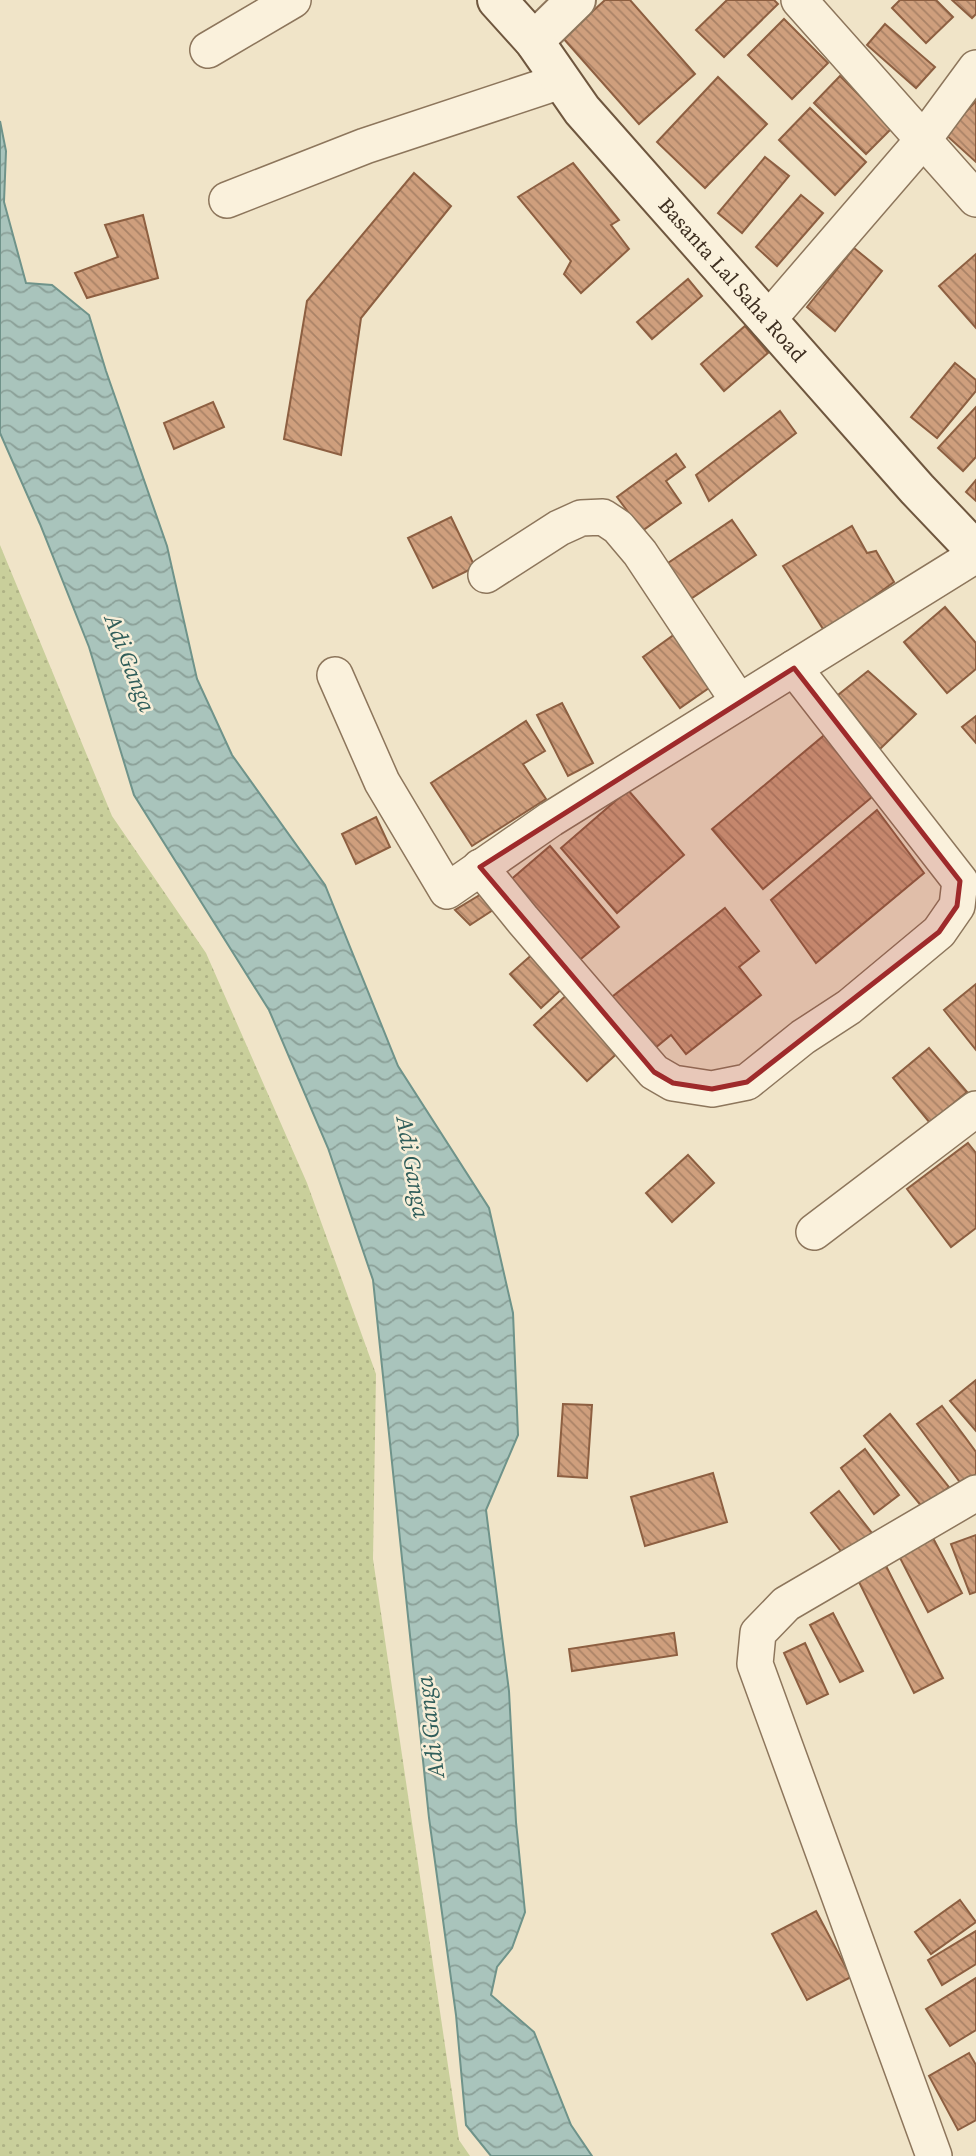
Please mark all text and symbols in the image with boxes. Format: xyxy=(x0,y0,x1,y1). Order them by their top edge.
street label: Basanta Lal Saha Road xyxy=(652,191,813,368)
water label: Adi Ganga xyxy=(96,607,163,717)
water label: Adi Ganga xyxy=(388,1112,438,1220)
water label: Adi Ganga xyxy=(408,1674,452,1782)

